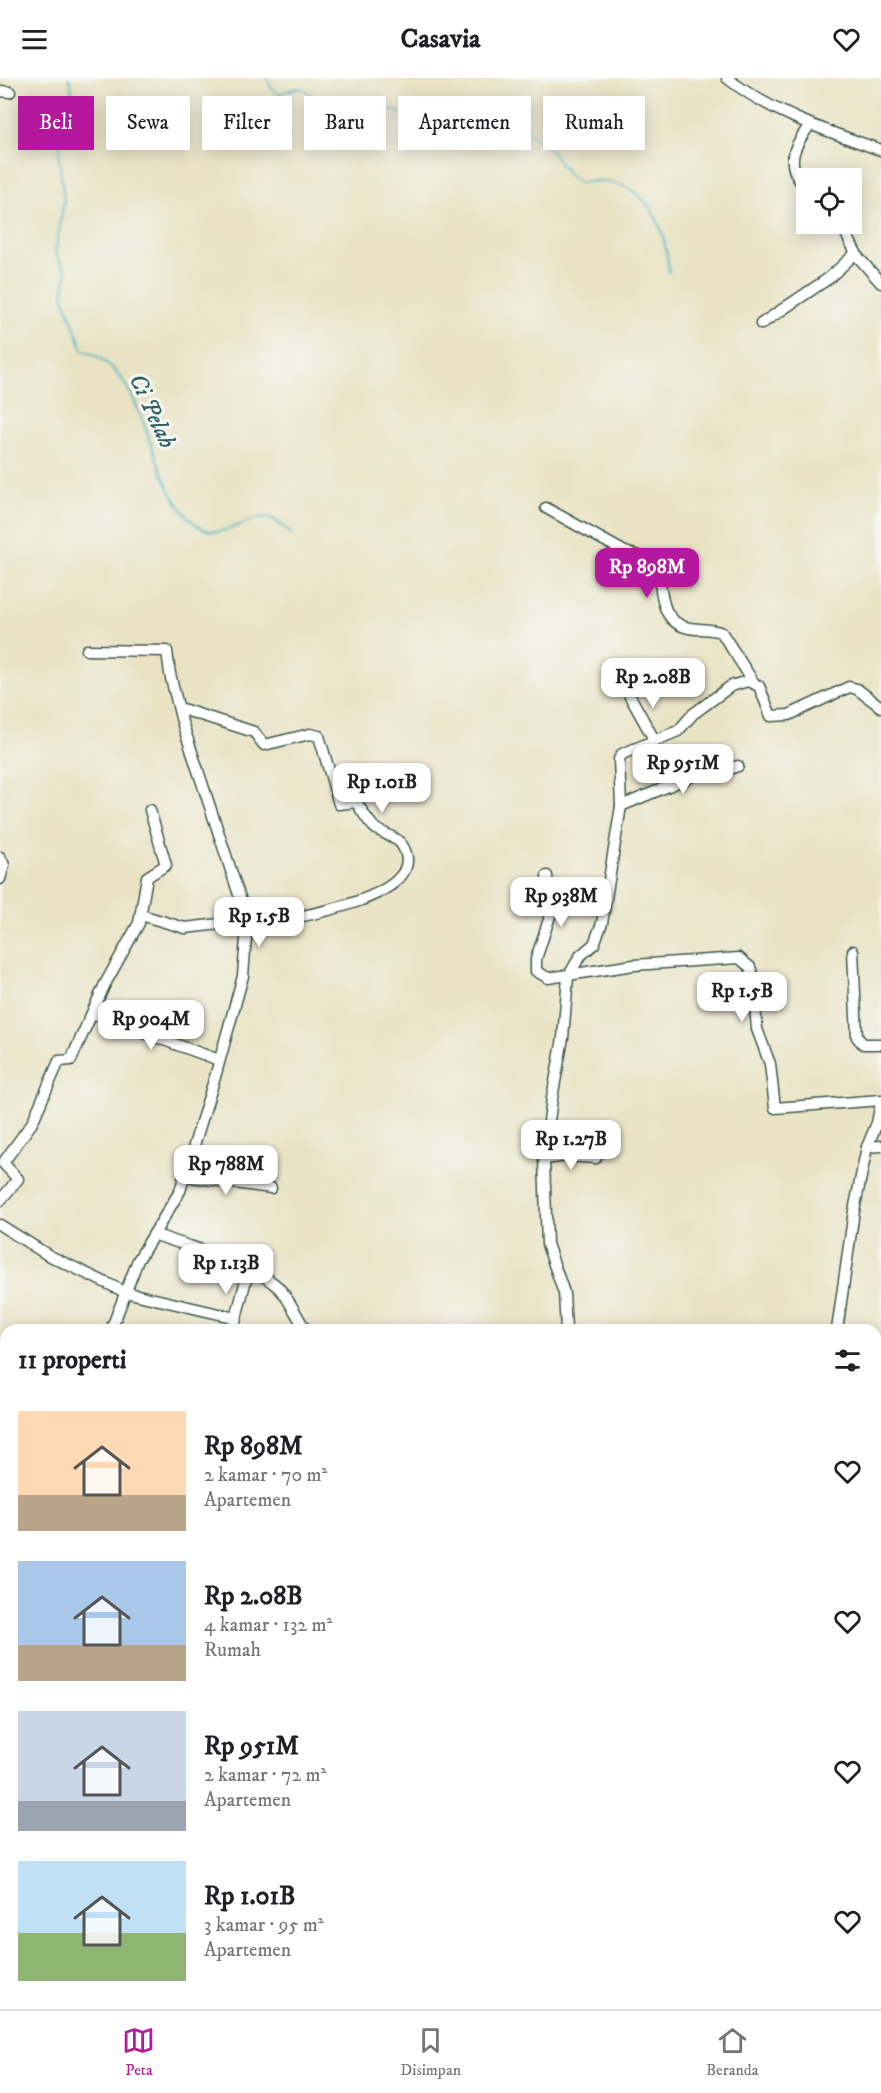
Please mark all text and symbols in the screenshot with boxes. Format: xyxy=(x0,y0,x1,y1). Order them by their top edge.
text: Casavia xyxy=(400,22,481,56)
icon: menu xyxy=(18,23,51,56)
icon: heart xyxy=(830,23,863,56)
chip: Beli xyxy=(18,96,94,150)
chip: Sewa xyxy=(106,96,190,150)
chip: Filter xyxy=(202,96,292,150)
chip: Baru xyxy=(304,96,386,150)
chip: Apartemen xyxy=(398,96,531,150)
chip: Rumah xyxy=(543,96,645,150)
map controls xyxy=(796,168,862,234)
button: locate xyxy=(796,168,862,234)
water label: Ci Pelah xyxy=(122,369,182,453)
pin: Rp 898M xyxy=(592,548,702,599)
text: Rp 898M xyxy=(609,555,685,580)
pin: Rp 2.08B xyxy=(591,658,715,709)
text: Rp 2.08B xyxy=(615,665,691,690)
pin: Rp 951M xyxy=(628,744,738,795)
text: Rp 951M xyxy=(646,751,720,776)
pin: Rp 1.01B xyxy=(320,763,444,814)
text: Rp 1.01B xyxy=(347,770,417,795)
pin: Rp 938M xyxy=(506,877,616,928)
text: Rp 938M xyxy=(524,884,598,909)
pin: Rp 1.5B xyxy=(204,897,314,948)
text: Rp 1.5B xyxy=(228,904,290,929)
pin: Rp 1.5B xyxy=(687,972,797,1023)
text: Rp 1.5B xyxy=(711,979,773,1004)
pin: Rp 904M xyxy=(96,1000,206,1051)
text: Rp 904M xyxy=(112,1007,190,1032)
pin: Rp 1.27B xyxy=(509,1120,633,1171)
text: Rp 1.27B xyxy=(535,1127,607,1152)
pin: Rp 788M xyxy=(171,1145,281,1196)
text: Rp 788M xyxy=(188,1152,264,1177)
pin: Rp 1.13B xyxy=(164,1244,288,1295)
text: Rp 1.13B xyxy=(192,1251,260,1276)
text: 11 properti xyxy=(18,1344,126,1377)
icon: filters xyxy=(831,1344,864,1377)
text: Rp 898M xyxy=(204,1430,303,1463)
icon: home xyxy=(66,1435,138,1507)
icon: heart xyxy=(831,1455,864,1488)
text: 2 kamar · 70 m² xyxy=(204,1463,327,1488)
text: Apartemen xyxy=(204,1488,291,1513)
text: Rp 2.08B xyxy=(204,1580,303,1613)
icon: home xyxy=(66,1585,138,1657)
icon: heart xyxy=(831,1605,864,1638)
text: 4 kamar · 132 m² xyxy=(204,1613,332,1638)
text: Rumah xyxy=(204,1638,261,1663)
text: Rp 951M xyxy=(204,1730,299,1763)
icon: home xyxy=(66,1735,138,1807)
icon: heart xyxy=(831,1755,864,1788)
text: 2 kamar · 72 m² xyxy=(204,1763,326,1788)
text: Apartemen xyxy=(204,1788,291,1813)
text: Rp 1.01B xyxy=(204,1880,296,1913)
icon: home xyxy=(66,1885,138,1957)
icon: heart xyxy=(831,1905,864,1938)
text: 3 kamar · 95 m² xyxy=(204,1913,324,1938)
text: Apartemen xyxy=(204,1938,291,1963)
tab: Peta xyxy=(122,2024,155,2080)
tab: Disimpan xyxy=(400,2024,461,2080)
tab: Beranda xyxy=(706,2024,759,2080)

